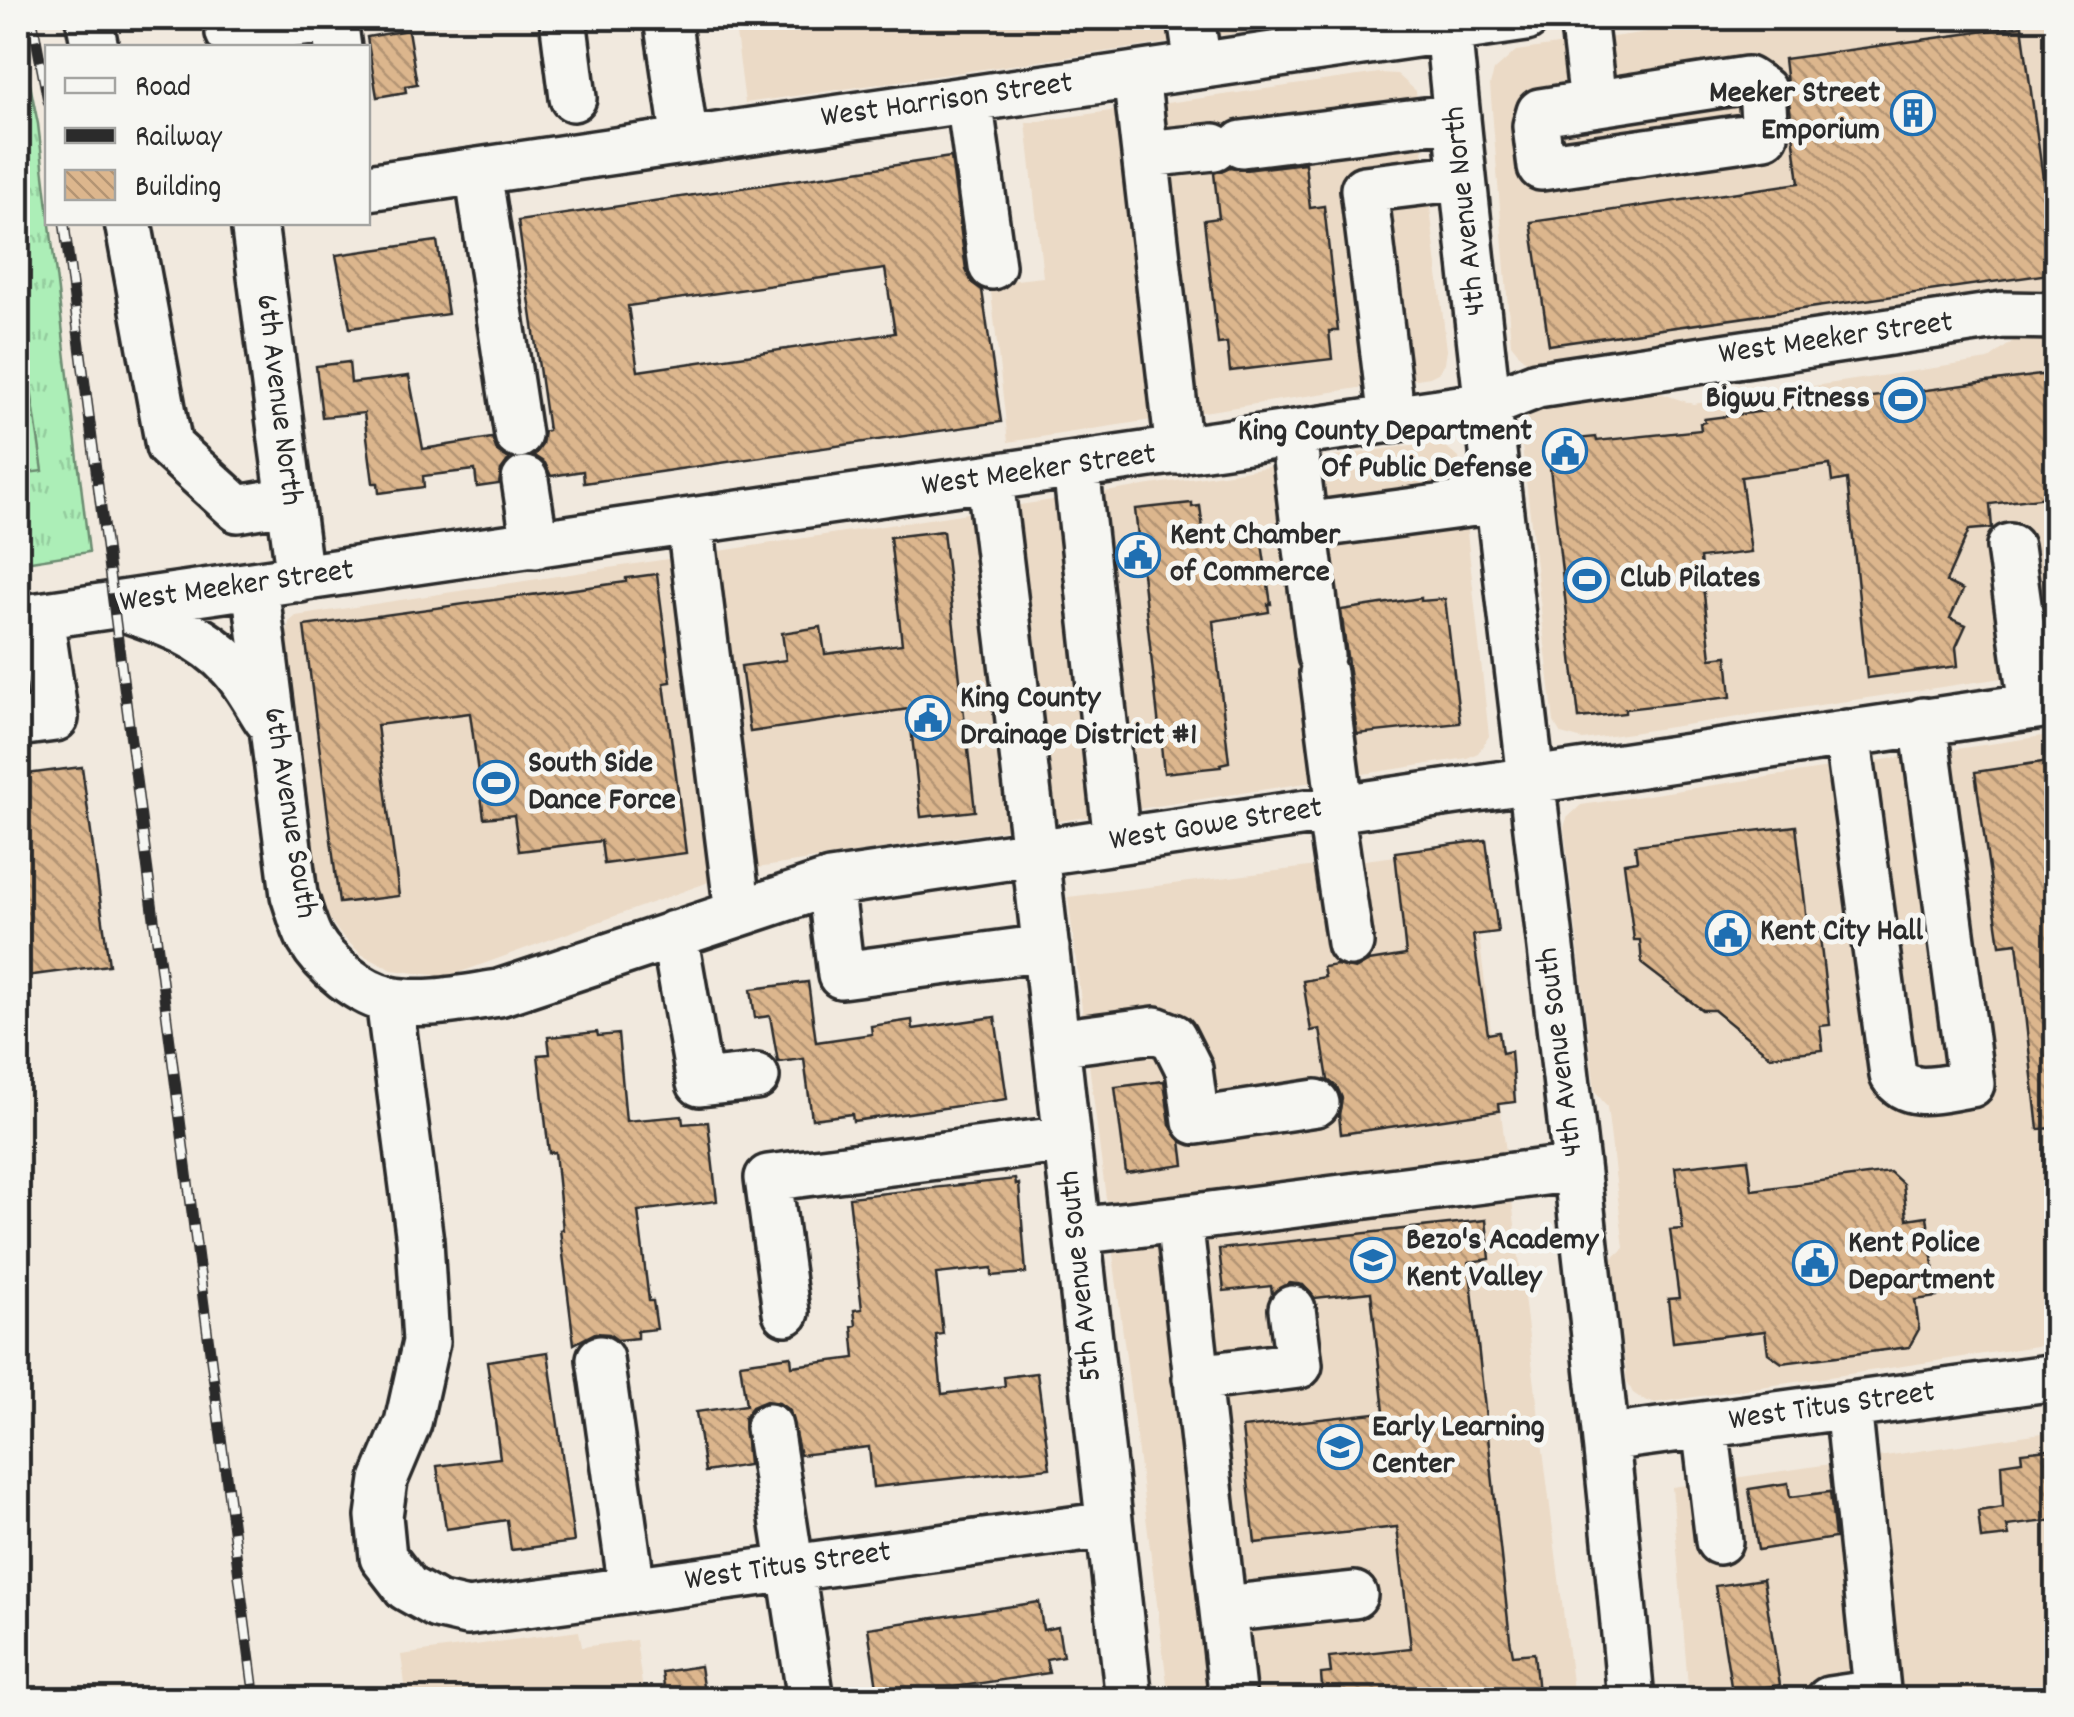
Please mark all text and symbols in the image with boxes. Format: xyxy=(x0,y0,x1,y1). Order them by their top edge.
legend xyxy=(45,45,370,225)
street label: West Harrison Street xyxy=(818,62,1076,142)
text: Road xyxy=(135,68,191,111)
place label: Meeker Street Emporium xyxy=(1709,72,1880,155)
building icon: Meeker Street Emporium xyxy=(1890,90,1936,136)
street label: 4th Avenue North xyxy=(1433,104,1501,318)
text: Railway xyxy=(135,118,223,161)
text: Building xyxy=(135,168,221,211)
street label: 6th Avenue North xyxy=(241,292,313,508)
street label: West Meeker Street xyxy=(1716,301,1956,379)
place label: Bigwu Fitness xyxy=(1705,377,1870,423)
sports icon: Bigwu Fitness xyxy=(1880,377,1926,423)
place label: King County Department Of Public Defense xyxy=(1238,410,1532,493)
public building icon: King County Department Of Public Defense xyxy=(1542,428,1588,474)
street label: West Meeker Street xyxy=(919,433,1159,511)
place label: Kent Chamber of Commerce xyxy=(1170,514,1341,597)
public building icon: Kent Chamber of Commerce xyxy=(1115,532,1161,578)
street label: West Meeker Street xyxy=(117,549,357,627)
sports icon: Club Pilates xyxy=(1564,557,1610,603)
place label: Club Pilates xyxy=(1620,557,1761,603)
place label: King County Drainage District #1 xyxy=(960,677,1197,760)
public building icon: King County Drainage District #1 xyxy=(905,695,951,741)
street label: 6th Avenue South xyxy=(249,704,327,922)
place label: South Side Dance Force xyxy=(528,742,676,825)
sports icon: South Side Dance Force xyxy=(473,760,519,806)
street label: West Gowe Street xyxy=(1106,786,1326,866)
public building icon: Kent City Hall xyxy=(1705,910,1751,956)
place label: Kent City Hall xyxy=(1760,910,1924,956)
street label: 4th Avenue South xyxy=(1526,945,1598,1159)
street label: 5th Avenue South xyxy=(1048,1168,1116,1384)
place label: Bezo's Academy Kent Valley xyxy=(1406,1219,1599,1302)
place label: Kent Police Department xyxy=(1848,1222,1995,1305)
school or university icon: Bezo's Academy Kent Valley xyxy=(1350,1237,1396,1283)
public building icon: Kent Police Department xyxy=(1792,1240,1838,1286)
street label: West Titus Street xyxy=(1726,1371,1938,1445)
place label: Early Learning Center xyxy=(1372,1406,1545,1489)
school or university icon: Early Learning Center xyxy=(1317,1424,1363,1470)
street label: West Titus Street xyxy=(682,1531,894,1605)

